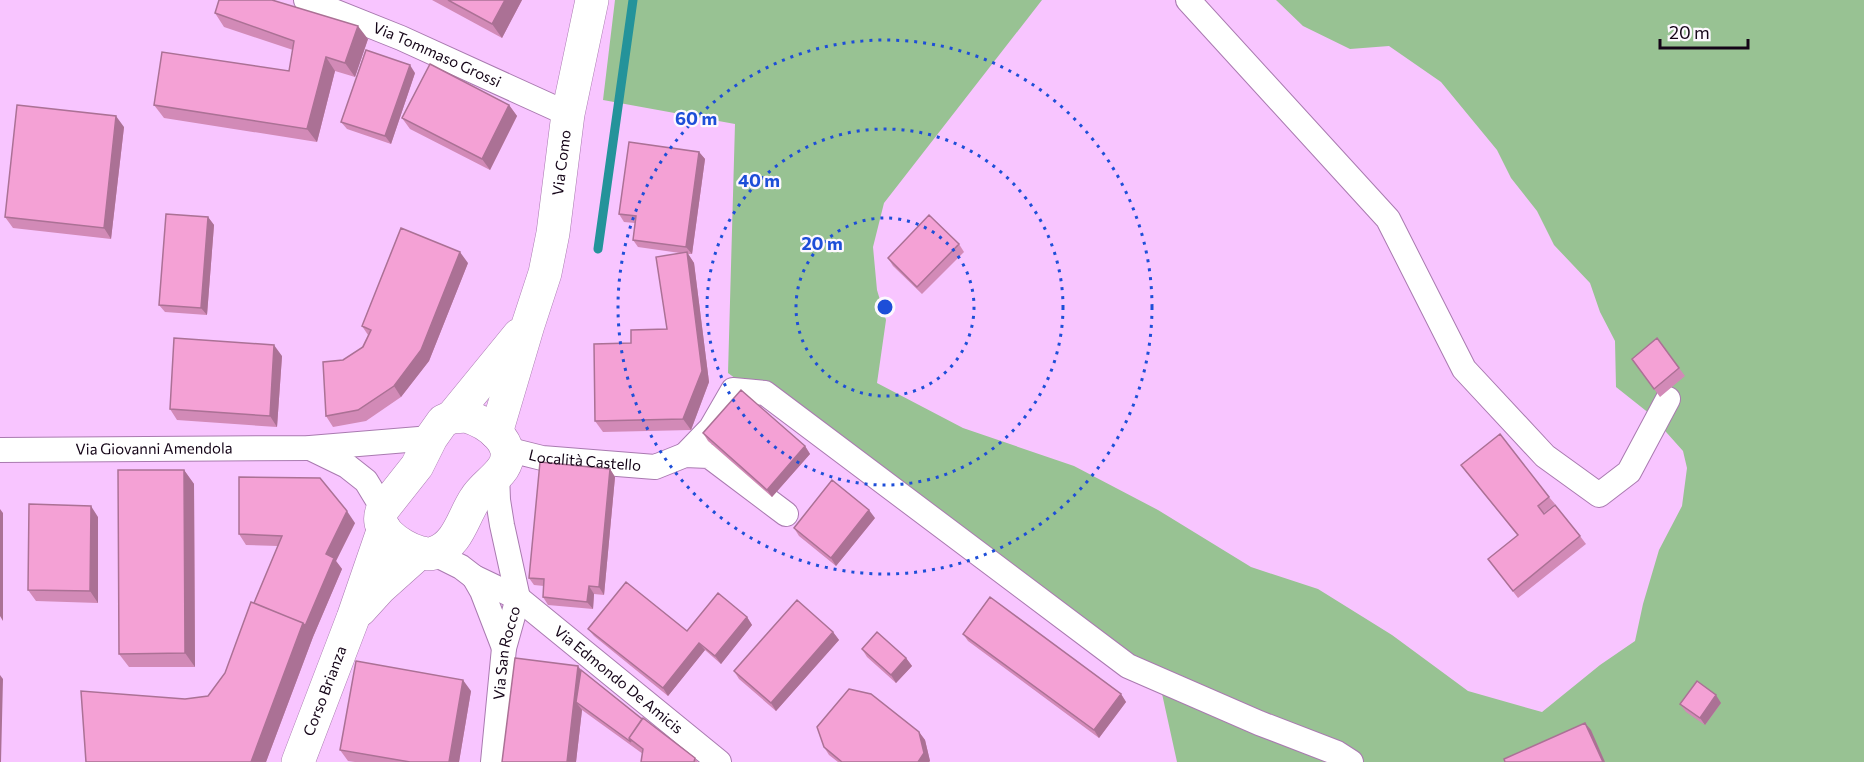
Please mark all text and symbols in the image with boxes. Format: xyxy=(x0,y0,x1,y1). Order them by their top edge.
scale bar xyxy=(1660,12,1748,50)
street label: Via Tommaso Grossi xyxy=(371,18,504,90)
text: 20 m xyxy=(1669,21,1710,43)
text: 60 m xyxy=(675,107,717,129)
street label: Via Como xyxy=(548,129,574,197)
text: 40 m xyxy=(738,169,780,191)
text: 20 m xyxy=(801,232,843,254)
centre of rings xyxy=(875,297,895,317)
street label: Via Giovanni Amendola xyxy=(75,438,233,458)
street label: Località Castello xyxy=(527,445,642,474)
street label: Via San Rocco xyxy=(489,604,523,701)
street label: Via Edmondo De Amicis xyxy=(551,621,687,737)
street label: Corso Brianza xyxy=(299,643,350,738)

